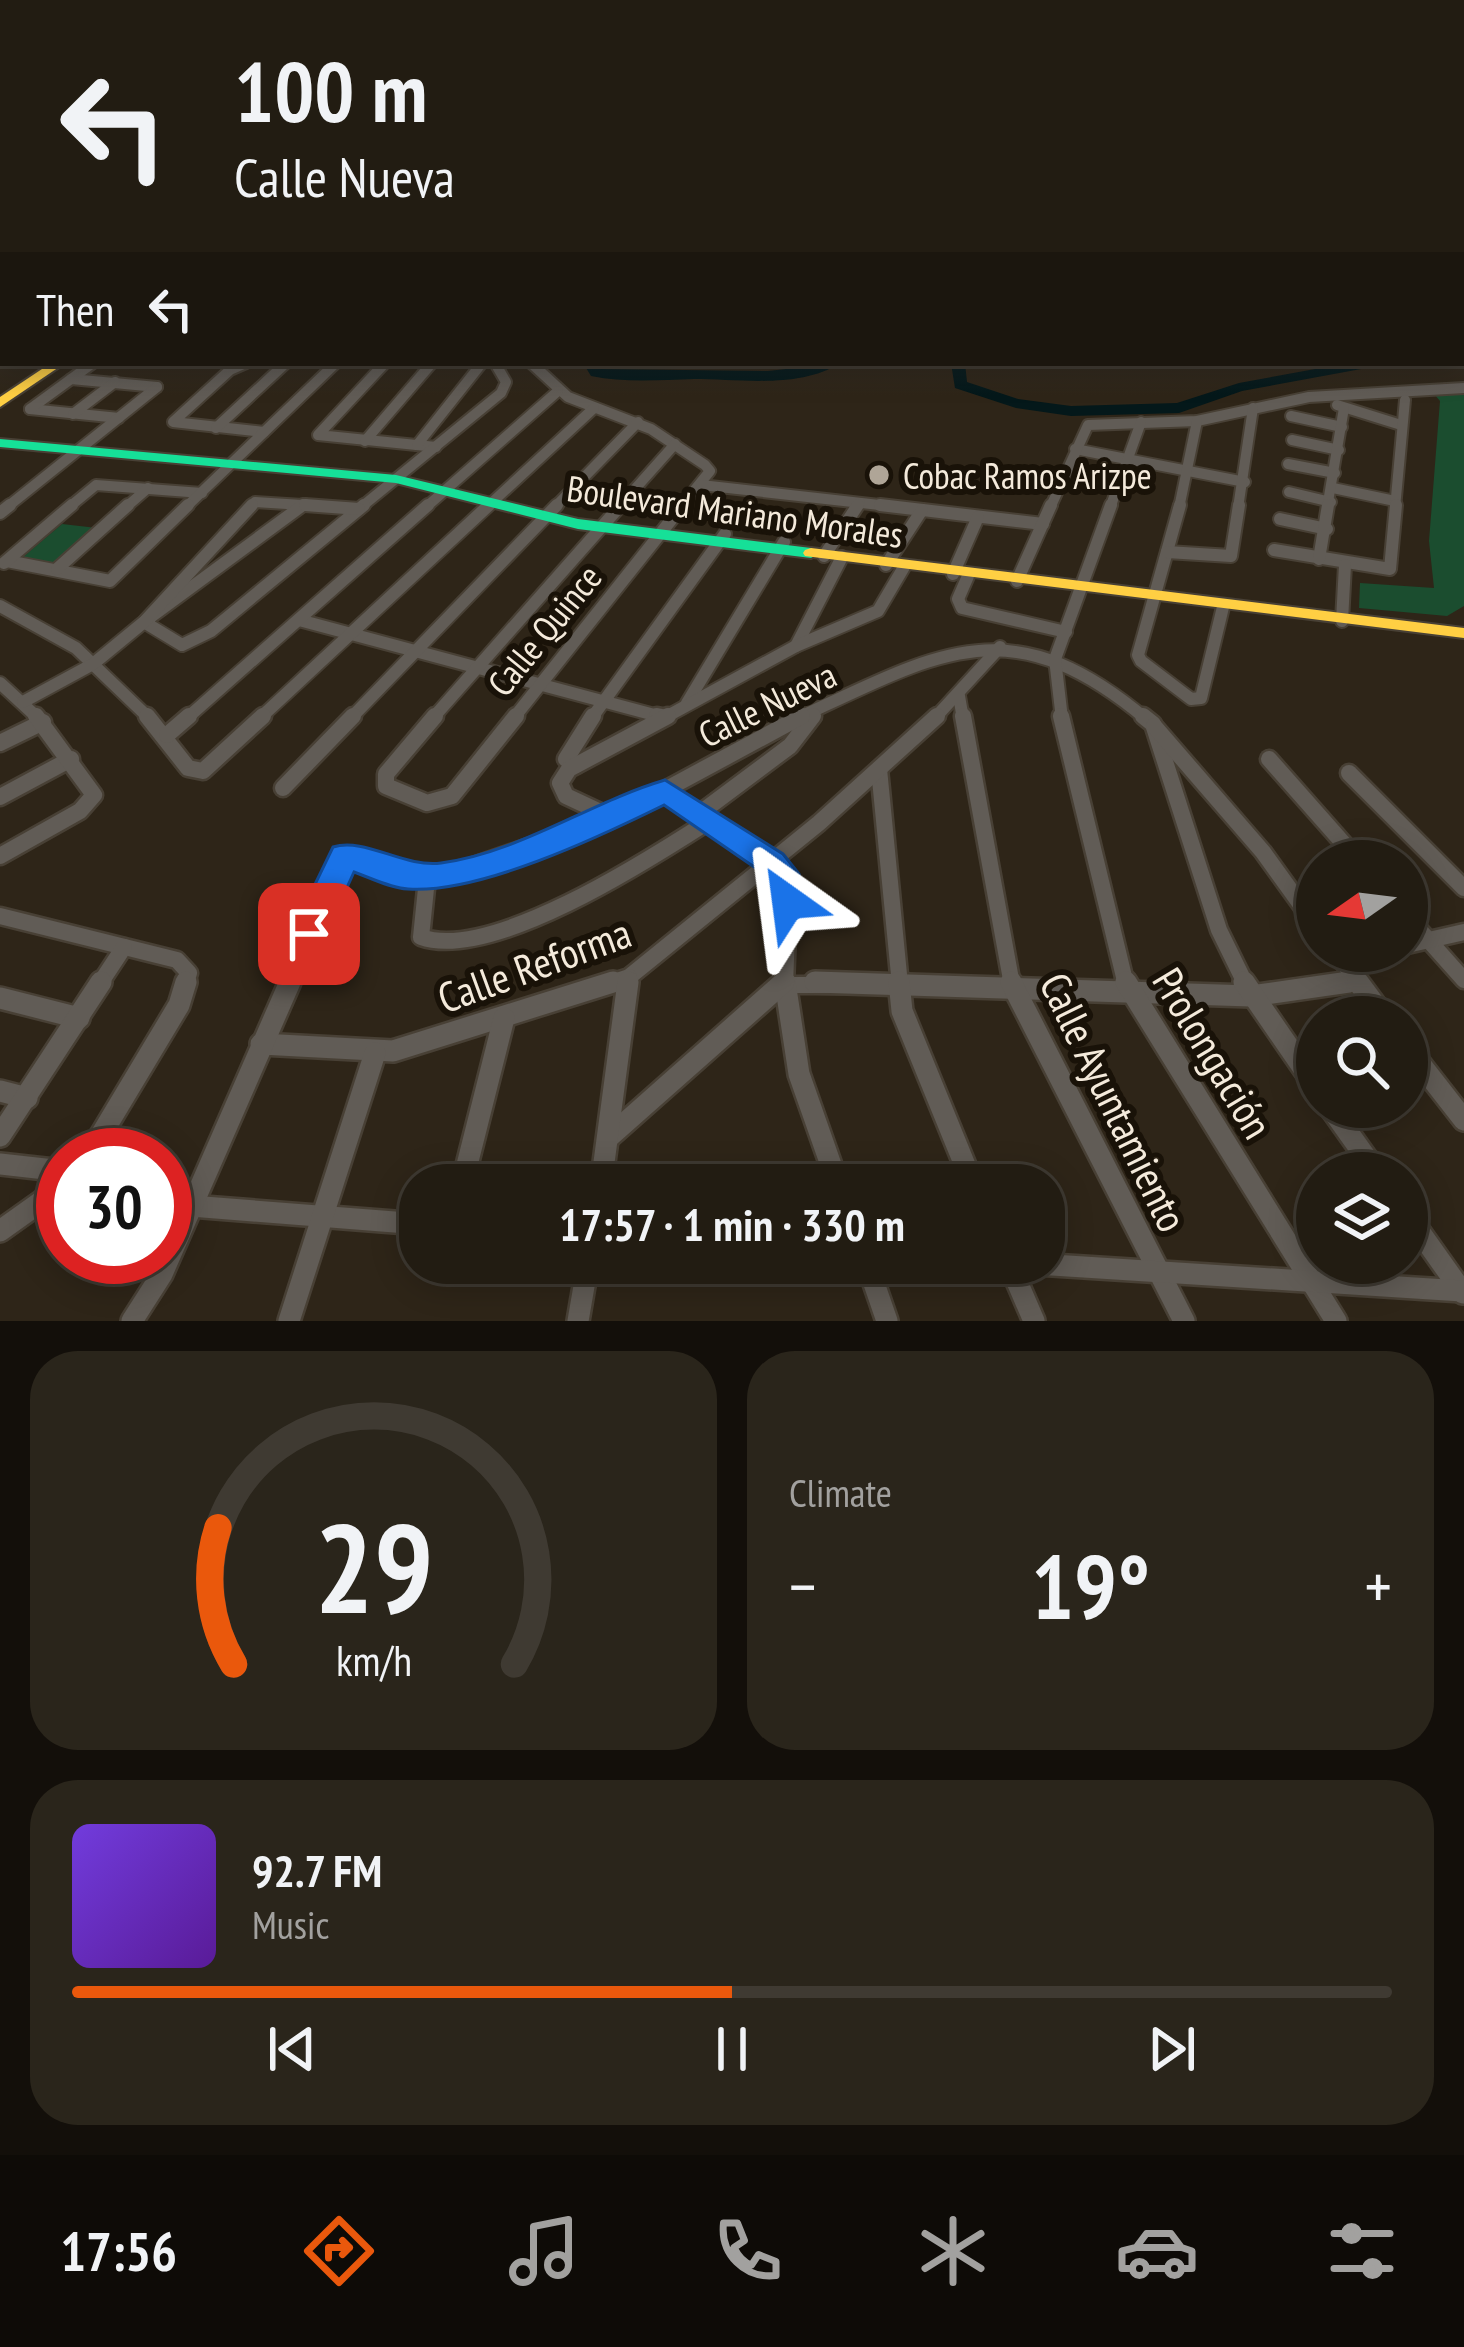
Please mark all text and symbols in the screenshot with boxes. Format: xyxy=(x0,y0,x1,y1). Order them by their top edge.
text: 100 m xyxy=(234,36,427,145)
icon: left xyxy=(36,48,192,204)
text: Calle Nueva xyxy=(234,142,455,212)
icon: left xyxy=(138,276,204,342)
text: Then xyxy=(36,280,114,338)
place label: Cobac Ramos Arizpe xyxy=(903,452,1152,499)
marker: Cobac Ramos Arizpe xyxy=(866,462,892,488)
street label: Boulevard Mariano Morales xyxy=(564,464,906,558)
street label: Calle Quince xyxy=(477,555,611,705)
street label: Calle Nueva xyxy=(690,651,844,757)
position arrow xyxy=(725,839,851,965)
north arrow xyxy=(1296,840,1428,972)
map controls xyxy=(1296,840,1428,1284)
pin xyxy=(258,883,360,985)
icon: arrive xyxy=(276,901,342,967)
street label: Calle Reforma xyxy=(430,905,638,1025)
street label: Prolongación xyxy=(1141,958,1285,1148)
street label: Calle Ayuntamiento xyxy=(1028,964,1200,1240)
button: search xyxy=(1296,996,1428,1128)
speed limit sign: 30 xyxy=(36,1128,192,1284)
button: layers xyxy=(1296,1152,1428,1284)
text: 17:57 · 1 min · 330 m xyxy=(559,1195,905,1253)
text: Climate xyxy=(789,1467,892,1518)
text: 29 xyxy=(314,1486,433,1647)
text: 19° xyxy=(1031,1527,1150,1644)
text: − xyxy=(789,1543,816,1628)
text: + xyxy=(1365,1543,1392,1628)
text: km/h xyxy=(335,1631,412,1687)
text: 92.7 FM xyxy=(252,1841,382,1899)
text: Music xyxy=(252,1899,329,1950)
icon: previous xyxy=(259,2016,325,2082)
icon: pause xyxy=(699,2016,765,2082)
icon: next xyxy=(1139,2016,1205,2082)
icon: directions xyxy=(297,2209,381,2293)
icon: music xyxy=(502,2209,586,2293)
icon: phone xyxy=(706,2209,790,2293)
icon: climate xyxy=(911,2209,995,2293)
icon: car xyxy=(1115,2209,1199,2293)
icon: filters xyxy=(1320,2209,1404,2293)
text: 17:56 xyxy=(60,2216,177,2286)

